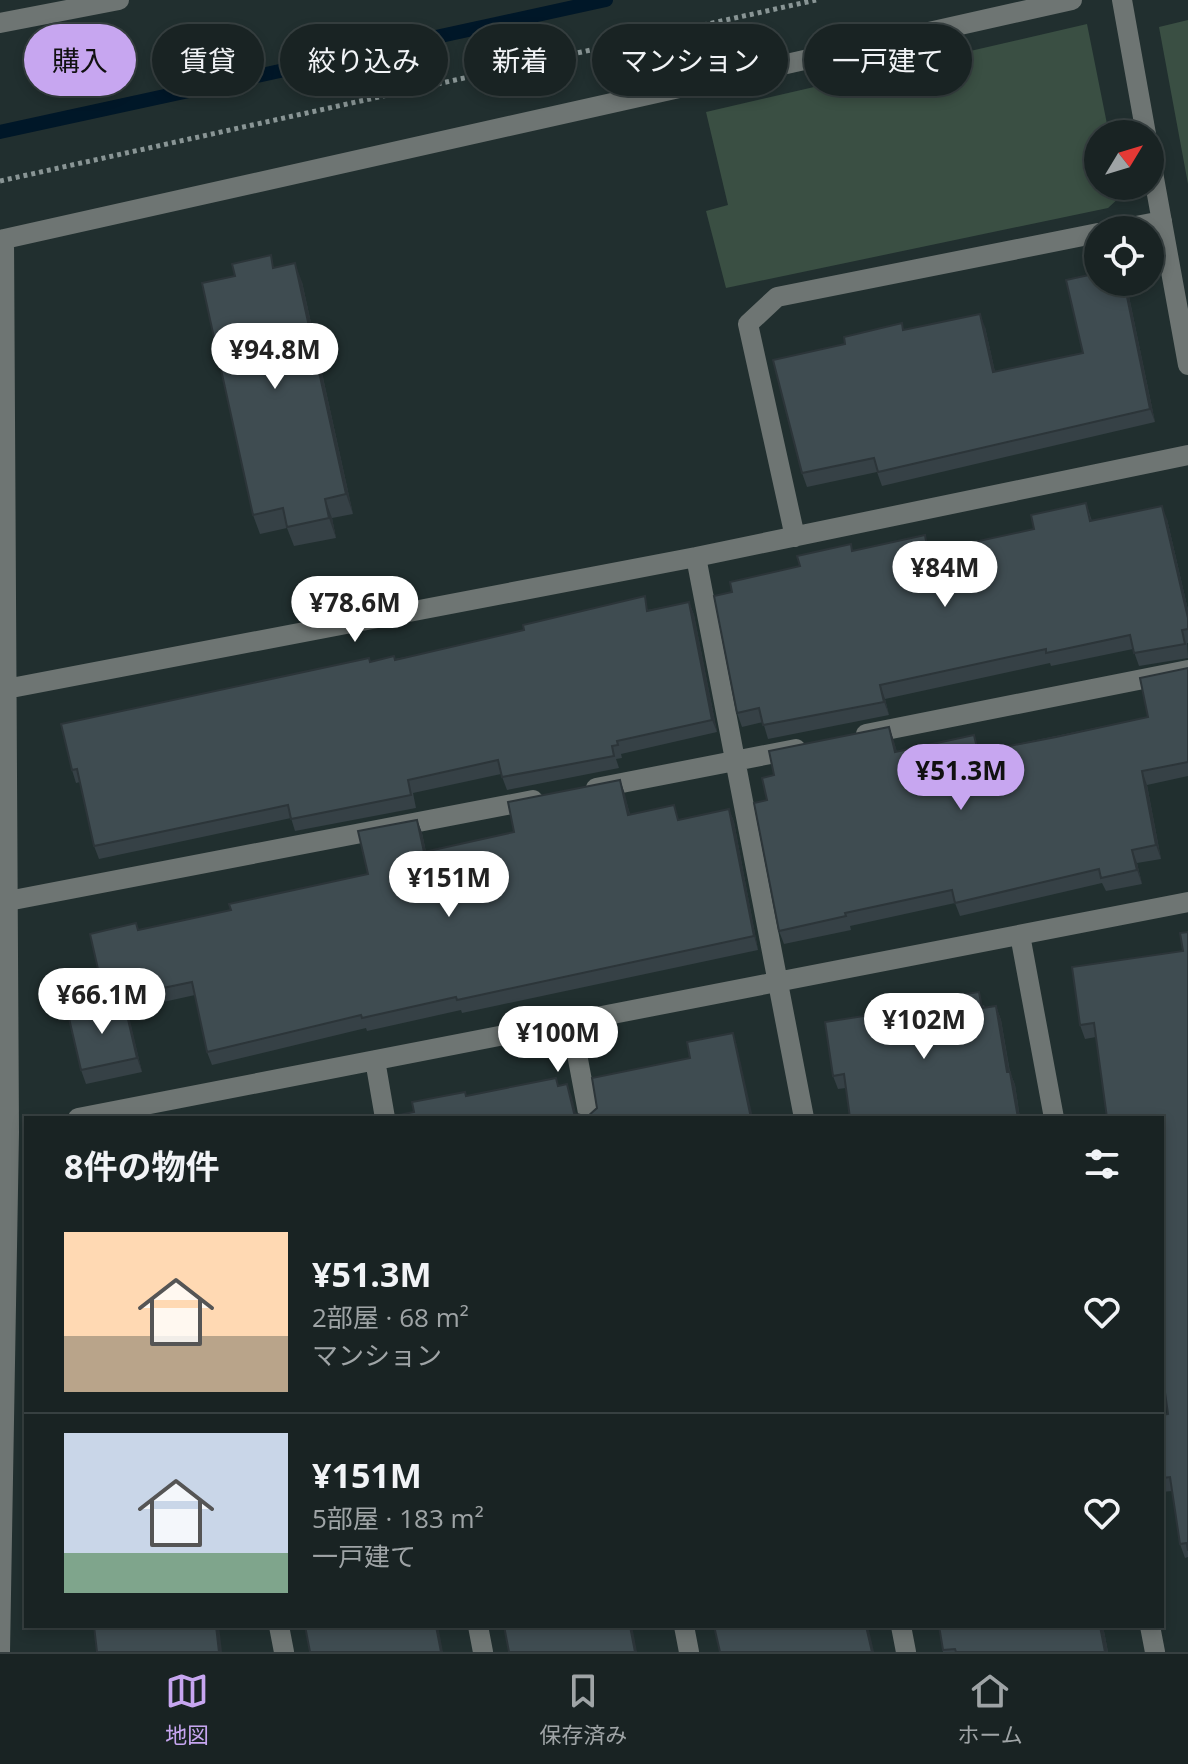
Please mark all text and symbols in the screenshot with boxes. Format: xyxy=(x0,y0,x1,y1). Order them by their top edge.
chip: 購入 xyxy=(24,24,136,96)
chip: 賃貸 xyxy=(152,24,264,96)
chip: 絞り込み xyxy=(280,24,448,96)
chip: 新着 xyxy=(464,24,576,96)
chip: マンション xyxy=(592,24,788,96)
chip: 一戸建て xyxy=(804,24,972,96)
north arrow xyxy=(1084,120,1164,200)
map controls xyxy=(1084,120,1164,296)
button: locate xyxy=(1084,216,1164,296)
pin: ¥94.8M xyxy=(210,323,340,391)
text: ¥94.8M xyxy=(229,331,321,367)
pin: ¥84M xyxy=(898,541,992,609)
text: ¥84M xyxy=(910,549,980,585)
pin: ¥78.6M xyxy=(290,576,420,644)
text: ¥78.6M xyxy=(309,584,401,620)
pin: ¥51.3M xyxy=(896,744,1026,812)
text: ¥51.3M xyxy=(915,752,1007,788)
pin: ¥151M xyxy=(393,851,505,919)
text: ¥151M xyxy=(407,859,491,895)
pin: ¥66.1M xyxy=(37,968,167,1036)
text: ¥66.1M xyxy=(56,976,148,1012)
pin: ¥102M xyxy=(868,993,980,1061)
text: ¥102M xyxy=(882,1001,966,1037)
pin: ¥100M xyxy=(502,1006,614,1074)
text: ¥100M xyxy=(516,1014,600,1050)
icon: filters xyxy=(1080,1142,1124,1186)
text: 8件の物件 xyxy=(64,1143,219,1189)
text: ¥51.3M xyxy=(312,1251,432,1297)
icon: home xyxy=(128,1264,224,1360)
icon: heart xyxy=(1080,1290,1124,1334)
text: 2部屋 · 68 m² xyxy=(312,1299,469,1335)
text: マンション xyxy=(312,1337,442,1373)
text: ¥151M xyxy=(312,1452,422,1498)
icon: home xyxy=(128,1465,224,1561)
icon: heart xyxy=(1080,1491,1124,1535)
text: 5部屋 · 183 m² xyxy=(312,1500,484,1536)
text: 一戸建て xyxy=(312,1538,416,1574)
tab: 地図 xyxy=(165,1669,209,1749)
tab: 保存済み xyxy=(539,1669,627,1749)
tab: ホーム xyxy=(958,1669,1023,1749)

